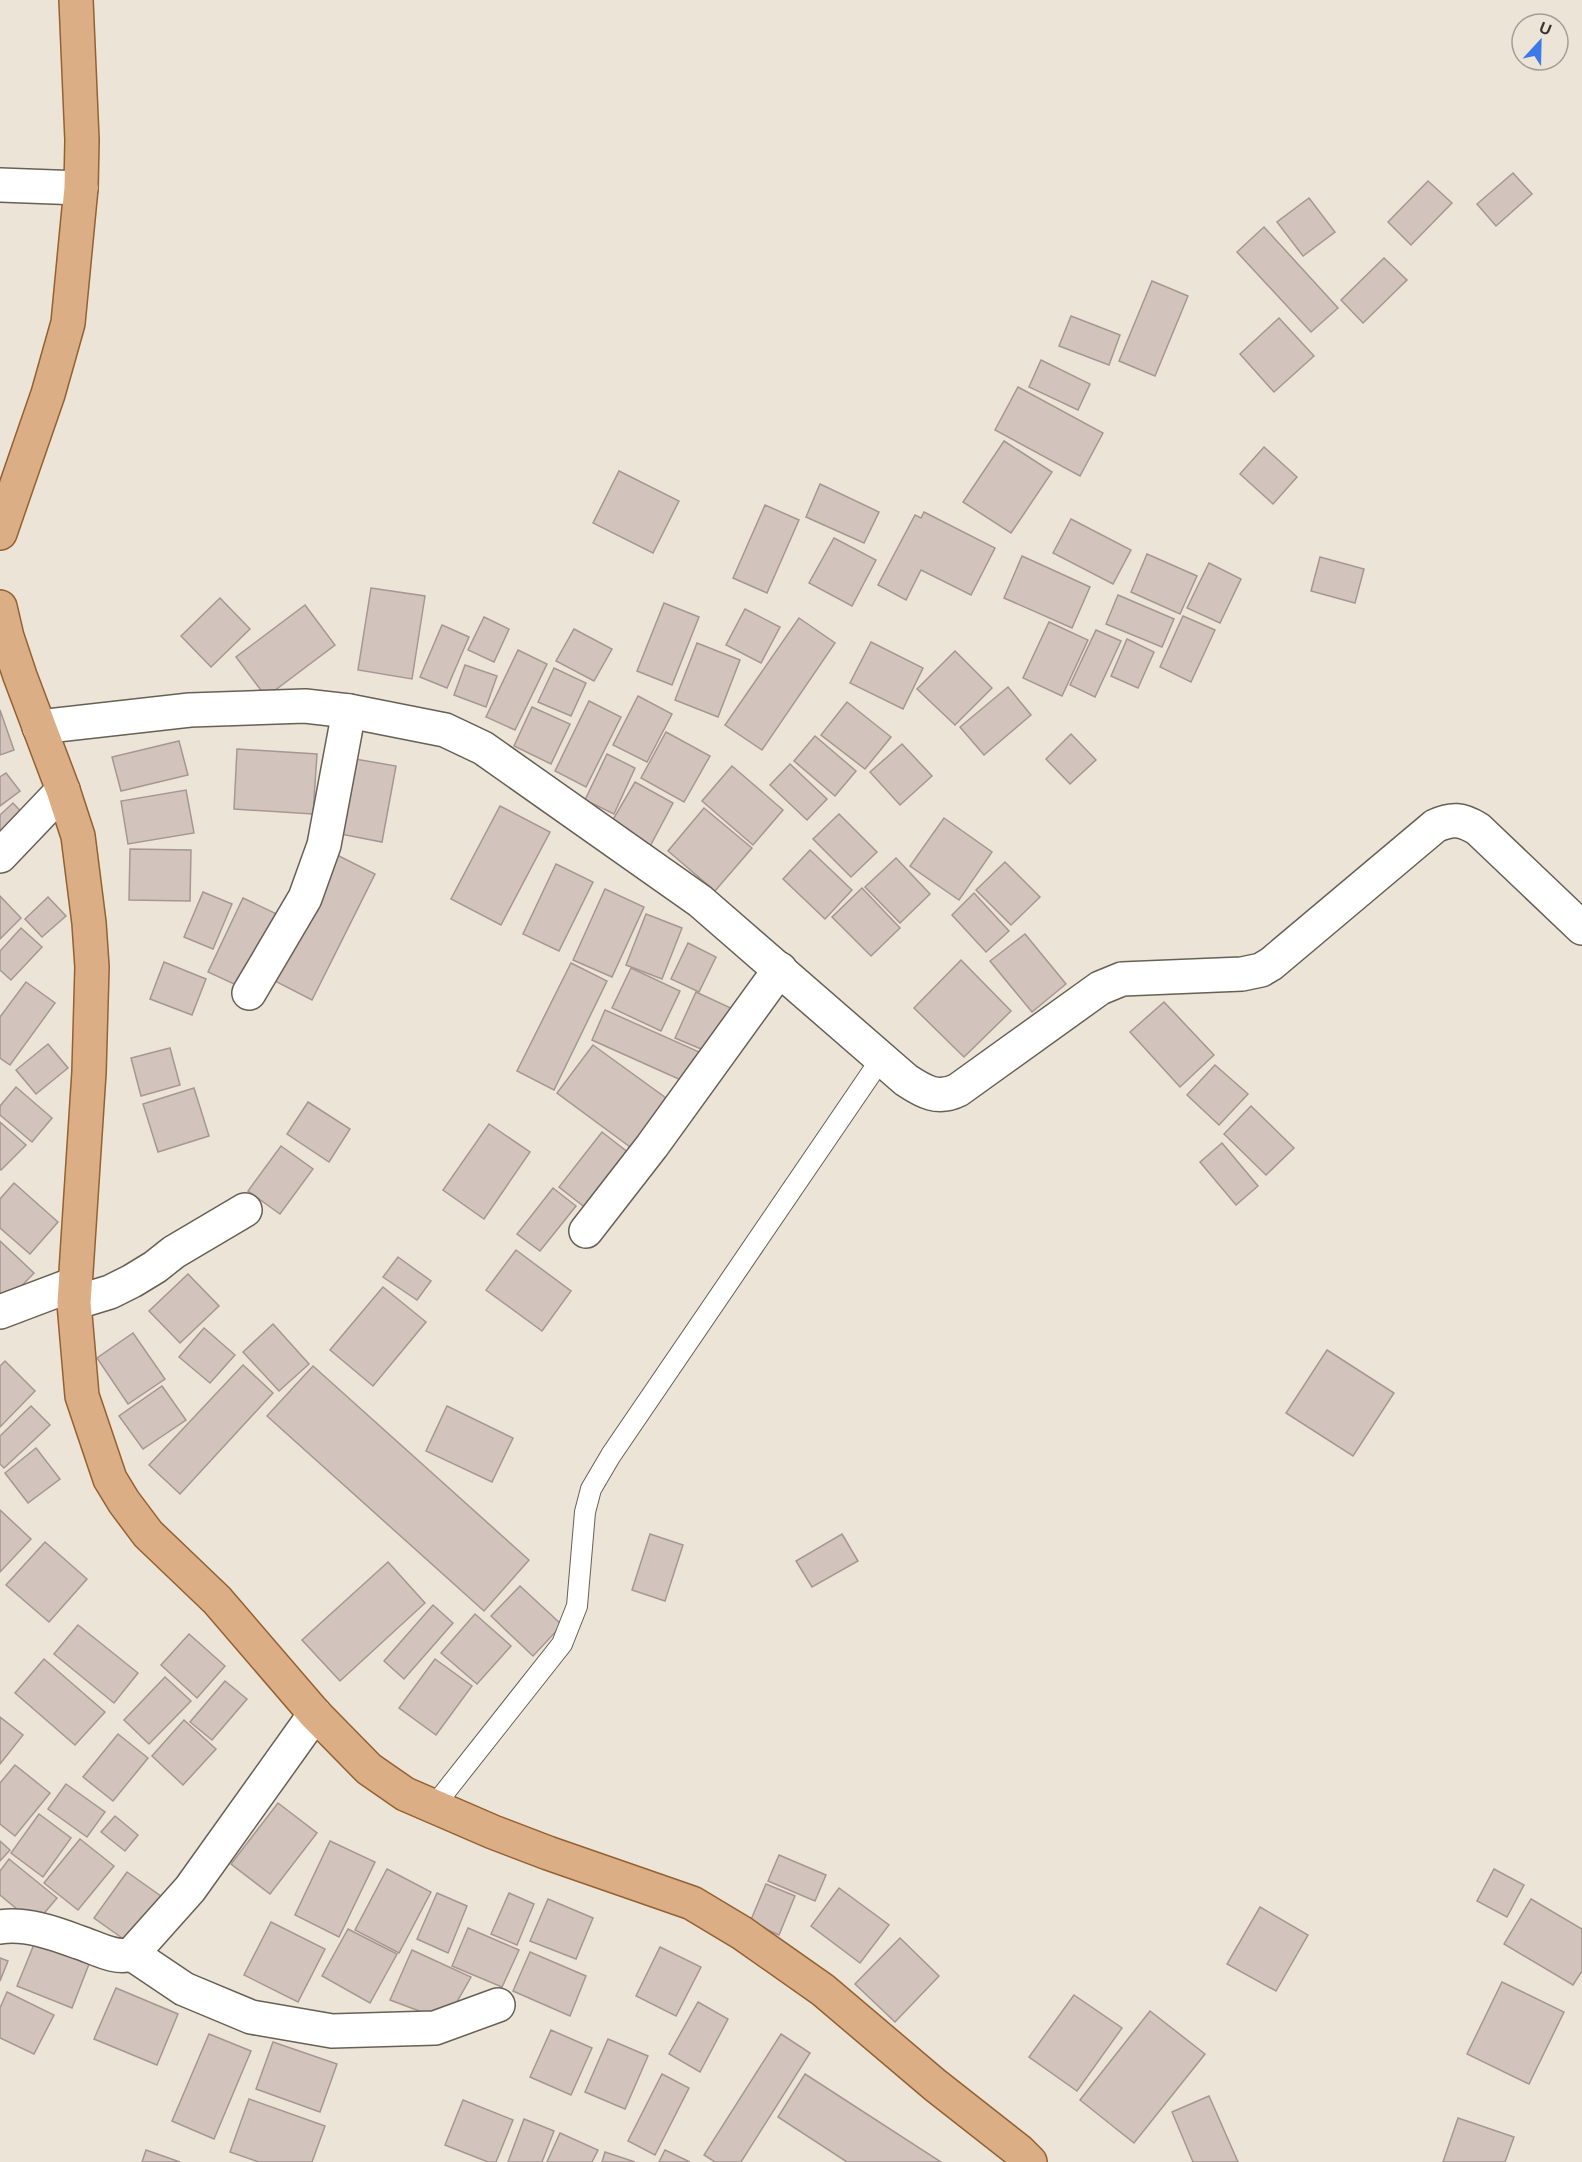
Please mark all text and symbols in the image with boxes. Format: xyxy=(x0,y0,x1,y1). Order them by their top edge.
north arrow xyxy=(1510,12,1570,72)
text: U xyxy=(1537,19,1554,39)

